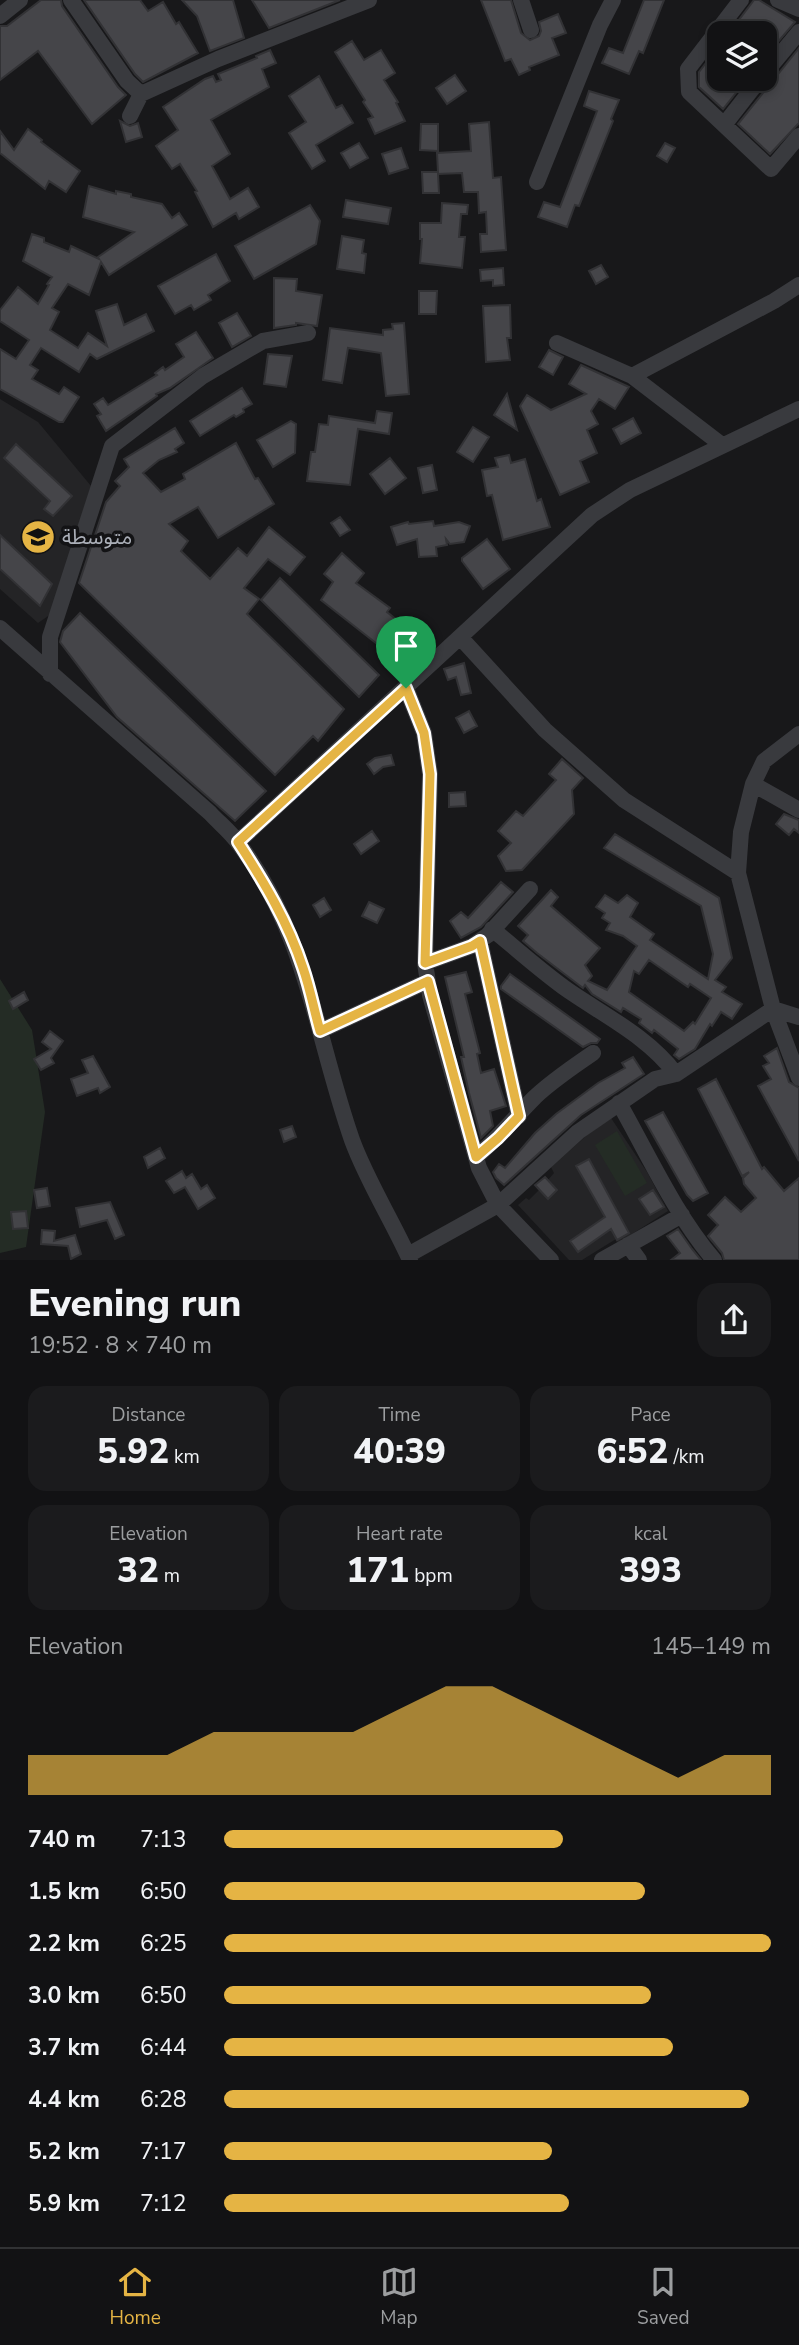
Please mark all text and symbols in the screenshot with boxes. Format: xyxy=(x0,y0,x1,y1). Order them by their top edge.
map controls xyxy=(707,21,777,91)
button: layers xyxy=(707,21,777,91)
school or university icon: متوسطة xyxy=(19,518,57,556)
place label: متوسطة xyxy=(62,523,132,551)
pin xyxy=(376,616,436,688)
icon: arrive xyxy=(387,627,425,665)
text: Evening run xyxy=(28,1278,241,1329)
button: share xyxy=(697,1283,771,1357)
text: 19:52 · 8 × 740 m xyxy=(28,1330,212,1361)
text: Distance xyxy=(112,1402,185,1428)
text: Time xyxy=(378,1402,421,1428)
text: Pace xyxy=(630,1402,671,1428)
text: 5.92 xyxy=(97,1428,169,1475)
text: 40:39 xyxy=(353,1428,446,1475)
text: 6:52 xyxy=(596,1428,669,1475)
text: km xyxy=(169,1444,200,1470)
text: /km xyxy=(669,1444,705,1470)
text: Elevation xyxy=(109,1521,188,1547)
text: Heart rate xyxy=(356,1521,443,1547)
text: kcal xyxy=(634,1521,667,1547)
text: 32 xyxy=(117,1547,159,1594)
text: 171 xyxy=(346,1547,409,1594)
text: 393 xyxy=(619,1547,682,1594)
text: m xyxy=(159,1563,180,1589)
text: bpm xyxy=(409,1563,453,1589)
text: Elevation xyxy=(28,1631,123,1662)
text: 145–149 m xyxy=(651,1631,771,1662)
text: 740 m xyxy=(28,1824,96,1855)
text: 7:13 xyxy=(140,1824,187,1855)
text: 1.5 km xyxy=(28,1876,100,1907)
text: 6:50 xyxy=(140,1876,187,1907)
text: 2.2 km xyxy=(28,1928,100,1959)
text: 6:25 xyxy=(140,1928,187,1959)
text: 3.0 km xyxy=(28,1980,100,2011)
text: 6:50 xyxy=(140,1980,187,2011)
text: 3.7 km xyxy=(28,2032,100,2063)
text: 6:44 xyxy=(140,2032,187,2063)
text: 4.4 km xyxy=(28,2084,100,2115)
text: 6:28 xyxy=(140,2084,187,2115)
text: 5.2 km xyxy=(28,2136,100,2167)
text: 7:17 xyxy=(140,2136,187,2167)
text: 5.9 km xyxy=(28,2188,100,2219)
text: 7:12 xyxy=(140,2188,187,2219)
tab: Home xyxy=(110,2263,161,2331)
tab: Map xyxy=(380,2263,418,2331)
tab: Saved xyxy=(637,2263,689,2331)

